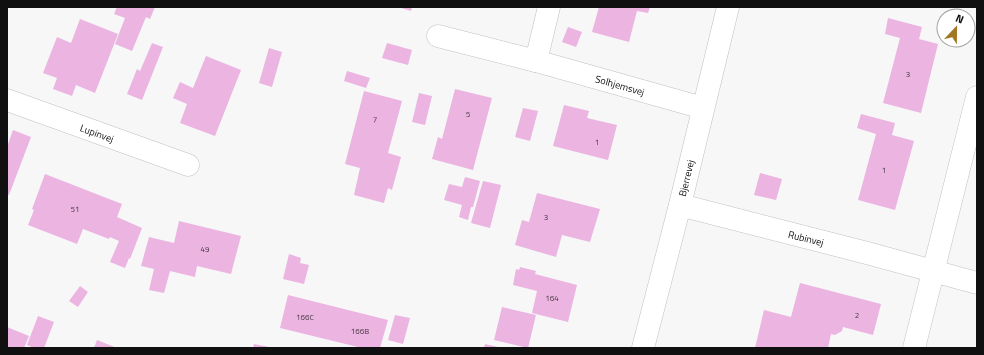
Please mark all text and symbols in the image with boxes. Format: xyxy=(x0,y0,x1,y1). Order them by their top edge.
north arrow xyxy=(936,8,976,48)
text: N xyxy=(953,10,966,28)
house number: 3 xyxy=(906,68,910,80)
street label: Solhjemsvej xyxy=(594,71,646,100)
house number: 5 xyxy=(466,108,471,120)
house number: 7 xyxy=(373,113,377,125)
street label: Lupinvej xyxy=(78,120,116,146)
house number: 1 xyxy=(595,136,599,148)
street label: Bjerrevej xyxy=(675,158,698,198)
house number: 1 xyxy=(882,164,886,176)
house number: 51 xyxy=(71,203,79,215)
house number: 3 xyxy=(544,211,548,223)
street label: Rubinvej xyxy=(787,227,825,250)
house number: 49 xyxy=(201,243,210,255)
house number: 164 xyxy=(545,292,559,304)
house number: 2 xyxy=(855,309,859,321)
house number: 166C xyxy=(296,311,315,323)
house number: 166B xyxy=(351,325,369,337)

